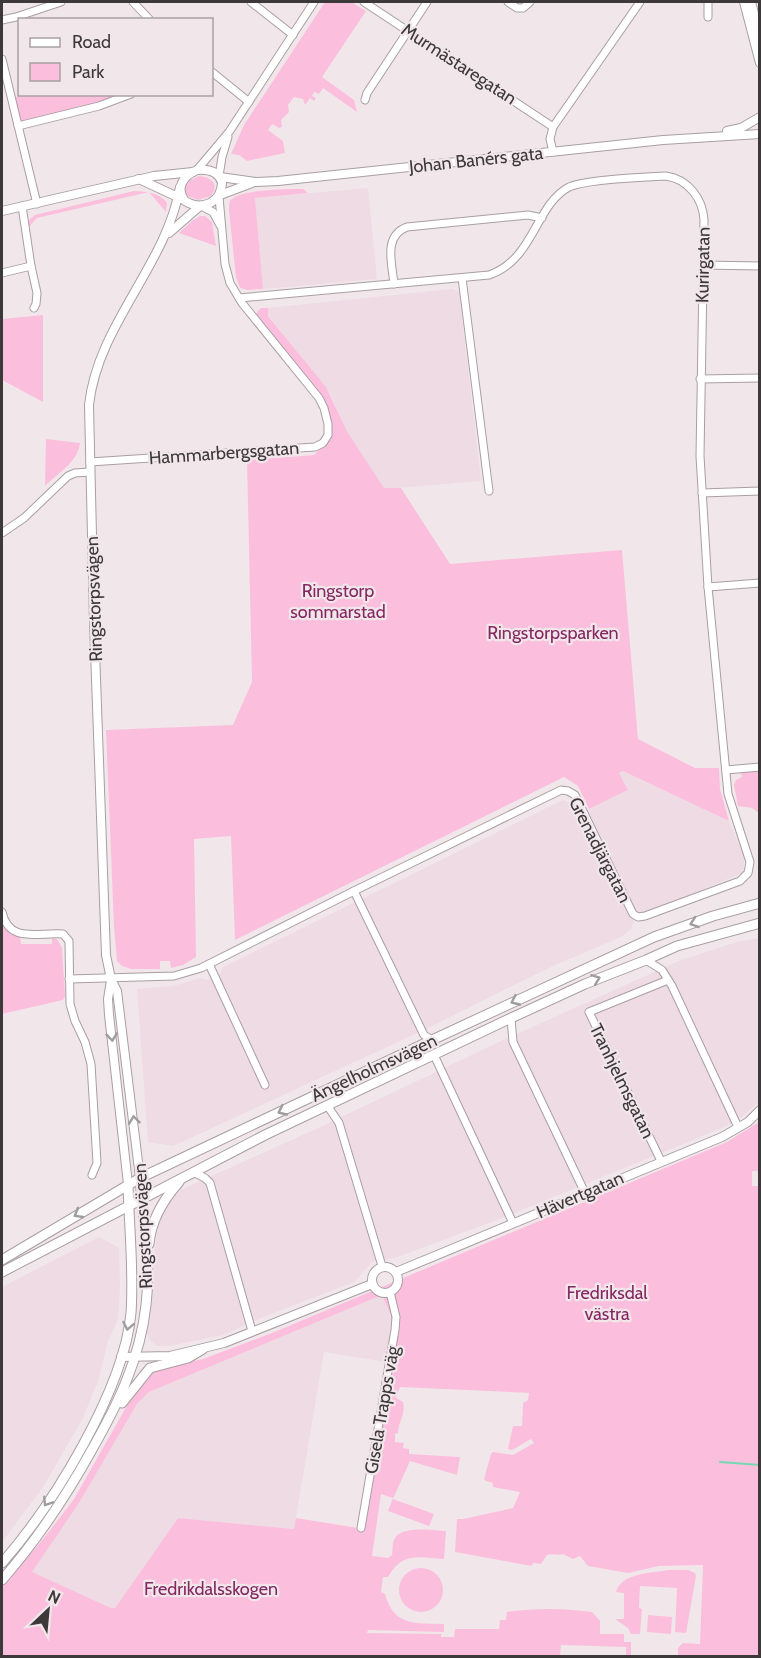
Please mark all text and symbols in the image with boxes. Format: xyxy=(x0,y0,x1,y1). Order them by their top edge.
legend xyxy=(18,18,213,96)
street label: Murmästaregatan xyxy=(397,19,521,109)
text: Road xyxy=(72,31,111,53)
text: Park xyxy=(72,61,105,83)
street label: Johan Banérs gata xyxy=(407,142,545,178)
street label: Kurirgatan xyxy=(691,227,715,303)
street label: Hammarbergsgatan xyxy=(148,437,300,469)
street label: Ringstorpsvägen xyxy=(81,536,107,662)
park label: Ringstorp sommarstad xyxy=(290,580,386,623)
park label: Ringstorpsparken xyxy=(487,622,619,644)
street label: Grenadjärgatan xyxy=(564,794,636,906)
one-way arrow xyxy=(689,915,700,928)
one-way arrow xyxy=(590,974,601,987)
one-way arrow xyxy=(511,994,522,1006)
street label: Tranhjelmsgatan xyxy=(585,1020,659,1142)
street label: Ängelholmsvägen xyxy=(308,1029,440,1107)
one-way arrow xyxy=(105,1033,118,1042)
one-way arrow xyxy=(277,1103,288,1115)
one-way arrow xyxy=(128,1115,140,1124)
street label: Ringstorpsvägen xyxy=(129,1163,157,1289)
street label: Hävertgatan xyxy=(533,1167,627,1223)
one-way arrow xyxy=(74,1206,84,1218)
park label: Fredriksdal västra xyxy=(566,1282,648,1325)
one-way arrow xyxy=(122,1321,135,1331)
street label: Gisela Trapps väg xyxy=(360,1343,404,1476)
one-way arrow xyxy=(43,1495,54,1506)
park label: Fredrikdalsskogen xyxy=(144,1578,278,1600)
north arrow xyxy=(18,1580,78,1640)
text: N xyxy=(45,1586,64,1608)

